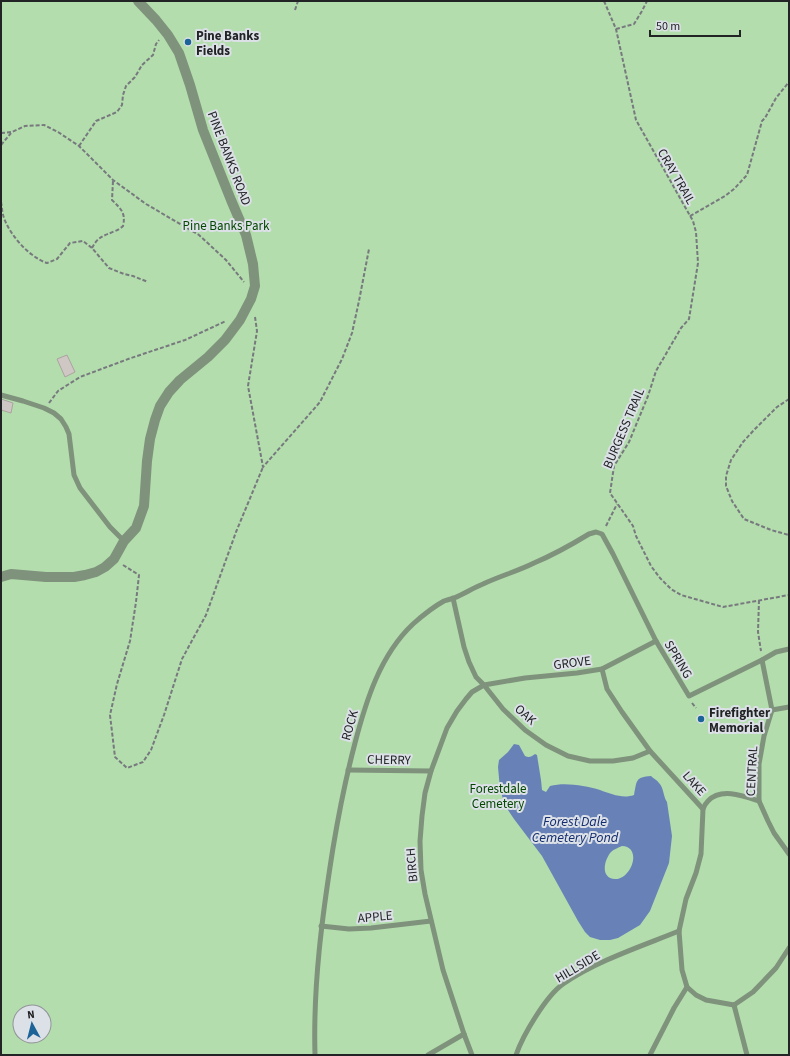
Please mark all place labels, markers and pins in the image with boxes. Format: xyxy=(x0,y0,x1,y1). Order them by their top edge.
place label: Pine Banks Fields xyxy=(196,27,259,60)
marker: Pine Banks Fields xyxy=(183,37,193,47)
place label: Firefighter Memorial xyxy=(709,704,771,737)
marker: Firefighter Memorial xyxy=(696,714,706,724)

